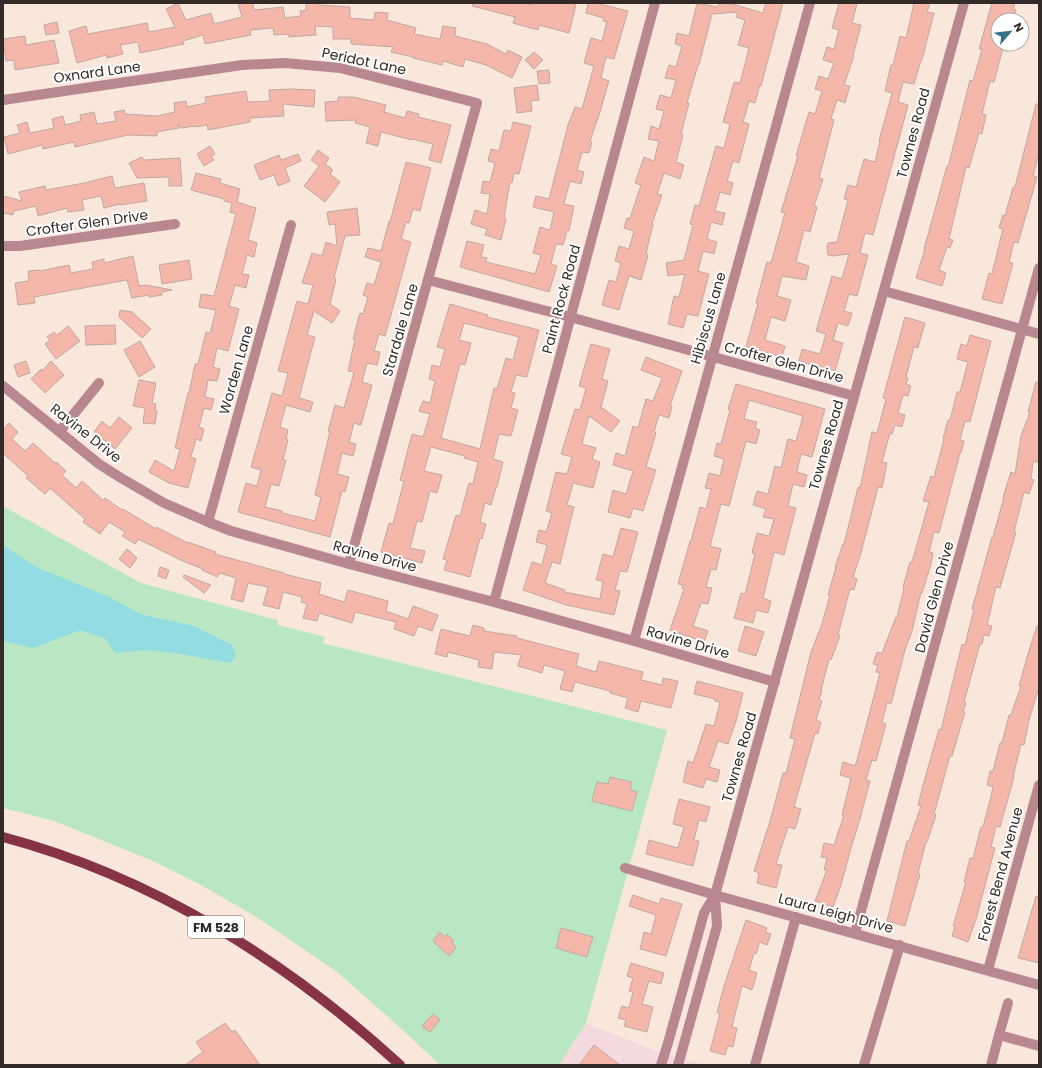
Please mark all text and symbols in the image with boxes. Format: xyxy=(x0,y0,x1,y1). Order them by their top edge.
north arrow xyxy=(990,12,1030,52)
text: N xyxy=(1010,20,1028,35)
street label: Peridot Lane xyxy=(320,42,408,80)
street label: Oxnard Lane xyxy=(52,56,142,88)
street label: Townes Road xyxy=(891,85,935,181)
street label: Crofter Glen Drive xyxy=(25,204,150,241)
street label: Paint Rock Road xyxy=(537,242,585,356)
street label: Hibiscus Lane xyxy=(685,269,731,366)
street label: Stardale Lane xyxy=(377,281,423,379)
street label: Worden Lane xyxy=(214,323,258,417)
street label: Crofter Glen Drive xyxy=(722,336,846,388)
street label: Townes Road xyxy=(804,397,848,493)
street label: Ravine Drive xyxy=(46,399,126,467)
street label: Ravine Drive xyxy=(331,535,419,577)
street label: David Glen Drive xyxy=(909,539,959,655)
street label: Ravine Drive xyxy=(644,621,732,664)
street label: Townes Road xyxy=(717,709,761,805)
street label: Forest Bend Avenue xyxy=(972,804,1028,943)
street label: Laura Leigh Drive xyxy=(776,888,896,938)
road number: FM 528 xyxy=(188,916,244,938)

